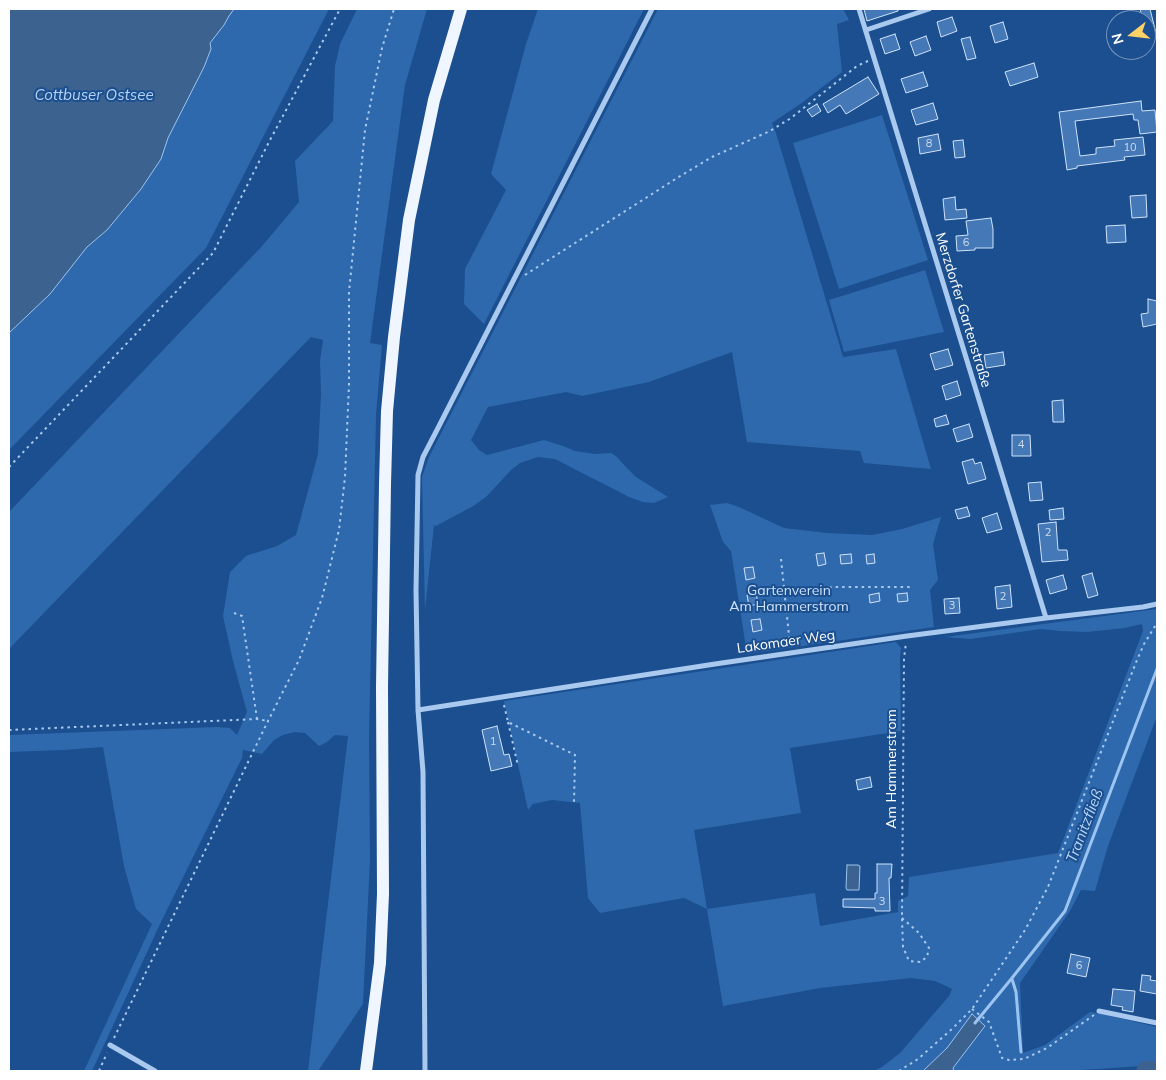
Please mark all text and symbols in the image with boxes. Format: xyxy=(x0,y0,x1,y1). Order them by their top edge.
north arrow xyxy=(1106,10,1156,60)
text: N xyxy=(1107,31,1128,46)
water label: Cottbuser Ostsee xyxy=(34,86,154,104)
house number: 8 xyxy=(926,137,932,151)
house number: 10 xyxy=(1123,141,1137,155)
street label: Merzdorfer Gartenstraße xyxy=(931,231,995,389)
house number: 6 xyxy=(963,236,969,250)
house number: 4 xyxy=(1018,438,1024,452)
house number: 2 xyxy=(1045,526,1051,540)
park label: Gartenverein Am Hammerstrom xyxy=(729,583,849,616)
house number: 2 xyxy=(1000,590,1006,604)
house number: 3 xyxy=(949,599,955,613)
street label: Lakomaer Weg xyxy=(736,627,836,657)
street label: Am Hammerstrom xyxy=(884,709,900,829)
house number: 1 xyxy=(490,735,496,749)
water label: Tranitzfließ xyxy=(1063,787,1107,865)
house number: 3 xyxy=(879,895,885,909)
house number: 6 xyxy=(1076,959,1082,973)

